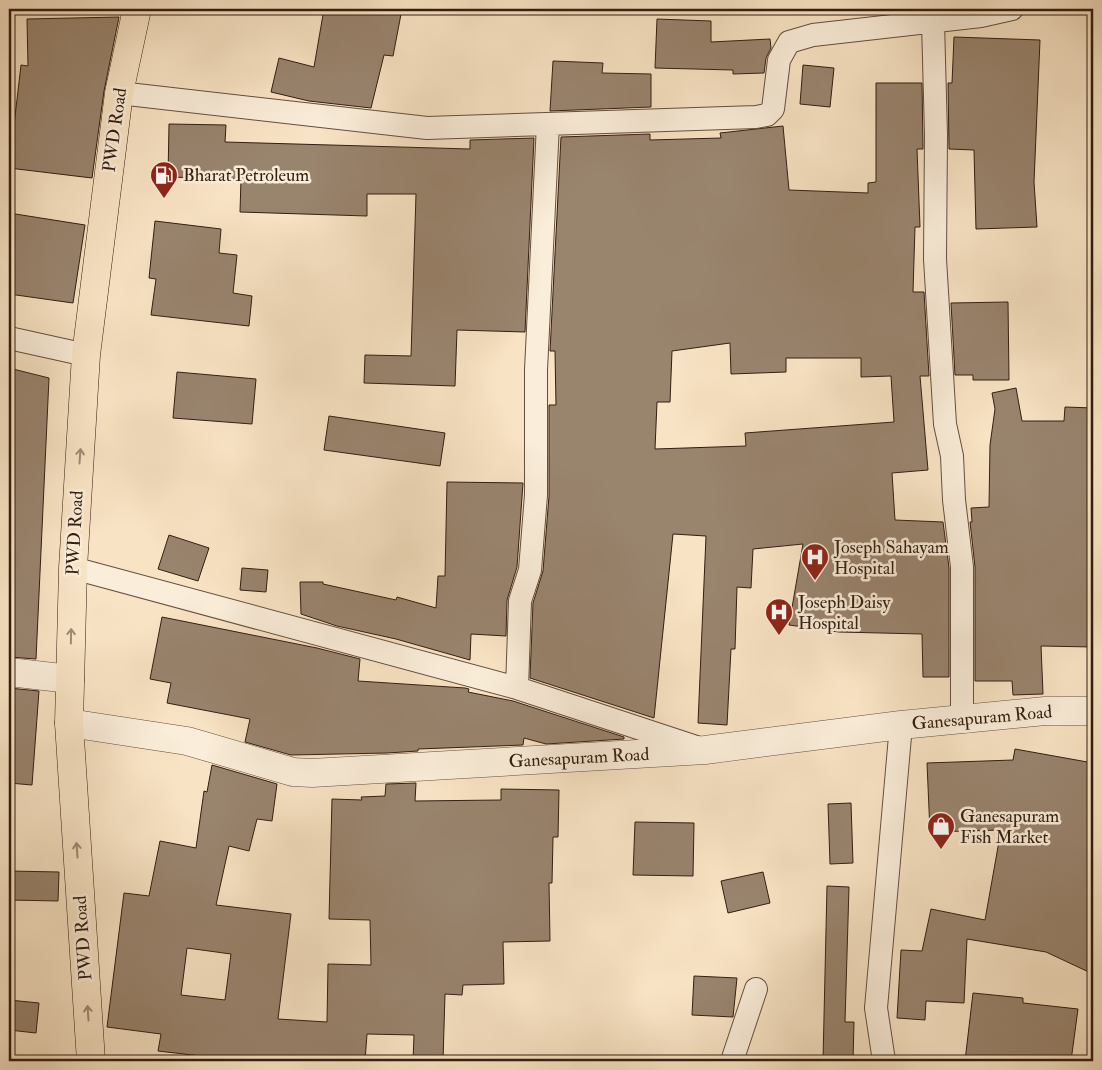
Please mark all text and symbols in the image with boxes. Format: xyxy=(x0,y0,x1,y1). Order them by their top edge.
street label: PWD Road xyxy=(98,86,132,174)
fuel station icon: Bharat Petroleum xyxy=(149,160,179,199)
place label: Bharat Petroleum xyxy=(183,164,309,187)
one-way arrow xyxy=(75,448,84,464)
street label: PWD Road xyxy=(61,490,89,576)
place label: Joseph Sahayam Hospital xyxy=(833,536,949,580)
hospital icon: Joseph Sahayam Hospital xyxy=(800,542,830,581)
place label: Joseph Daisy Hospital xyxy=(797,591,892,635)
hospital icon: Joseph Daisy Hospital xyxy=(764,597,794,636)
one-way arrow xyxy=(67,628,76,644)
street label: Ganesapuram Road xyxy=(911,700,1053,736)
street label: Ganesapuram Road xyxy=(508,743,650,773)
place label: Ganesapuram Fish Market xyxy=(960,805,1059,849)
shop icon: Ganesapuram Fish Market xyxy=(926,811,956,850)
one-way arrow xyxy=(72,843,82,859)
street label: PWD Road xyxy=(69,895,97,981)
one-way arrow xyxy=(83,1005,92,1021)

